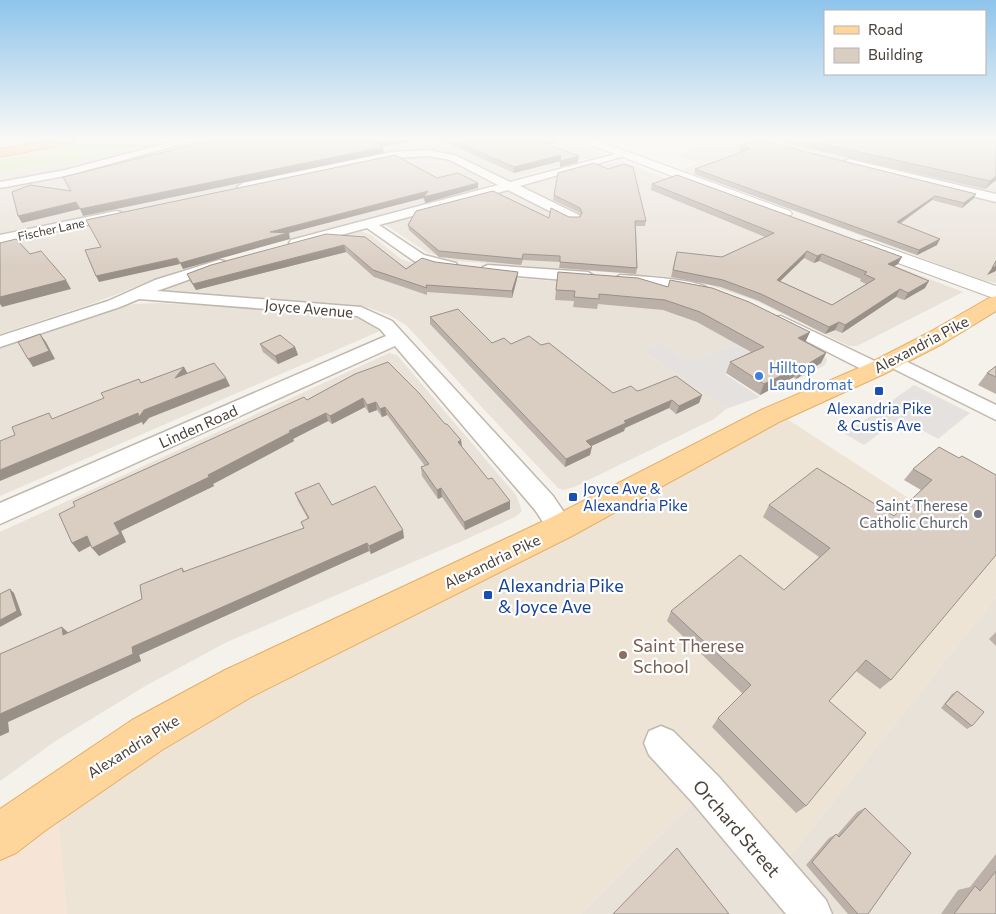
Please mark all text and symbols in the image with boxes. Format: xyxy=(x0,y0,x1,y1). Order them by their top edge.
legend xyxy=(824,10,986,75)
text: Road xyxy=(868,20,903,38)
text: Building xyxy=(868,45,923,63)
street label: Fischer Lane xyxy=(16,215,86,243)
street label: Joyce Avenue xyxy=(264,295,354,321)
street label: Alexandria Pike xyxy=(871,311,972,377)
place label: Hilltop Laundromat xyxy=(769,358,853,393)
marker: Hilltop Laundromat xyxy=(753,370,765,382)
marker: Alexandria Pike & Custis Ave xyxy=(873,385,885,397)
place label: Alexandria Pike & Custis Ave xyxy=(827,399,931,434)
street label: Linden Road xyxy=(156,401,240,451)
place label: Joyce Ave & Alexandria Pike xyxy=(583,479,688,514)
marker: Joyce Ave & Alexandria Pike xyxy=(567,491,579,503)
place label: Saint Therese Catholic Church xyxy=(859,496,968,531)
marker: Saint Therese Catholic Church xyxy=(972,508,984,520)
street label: Alexandria Pike xyxy=(441,530,543,592)
place label: Alexandria Pike & Joyce Ave xyxy=(498,574,624,617)
marker: Alexandria Pike & Joyce Ave xyxy=(482,589,494,601)
place label: Saint Therese School xyxy=(633,634,744,677)
marker: Saint Therese School xyxy=(617,649,629,661)
street label: Alexandria Pike xyxy=(84,711,182,781)
street label: Orchard Street xyxy=(689,775,785,881)

